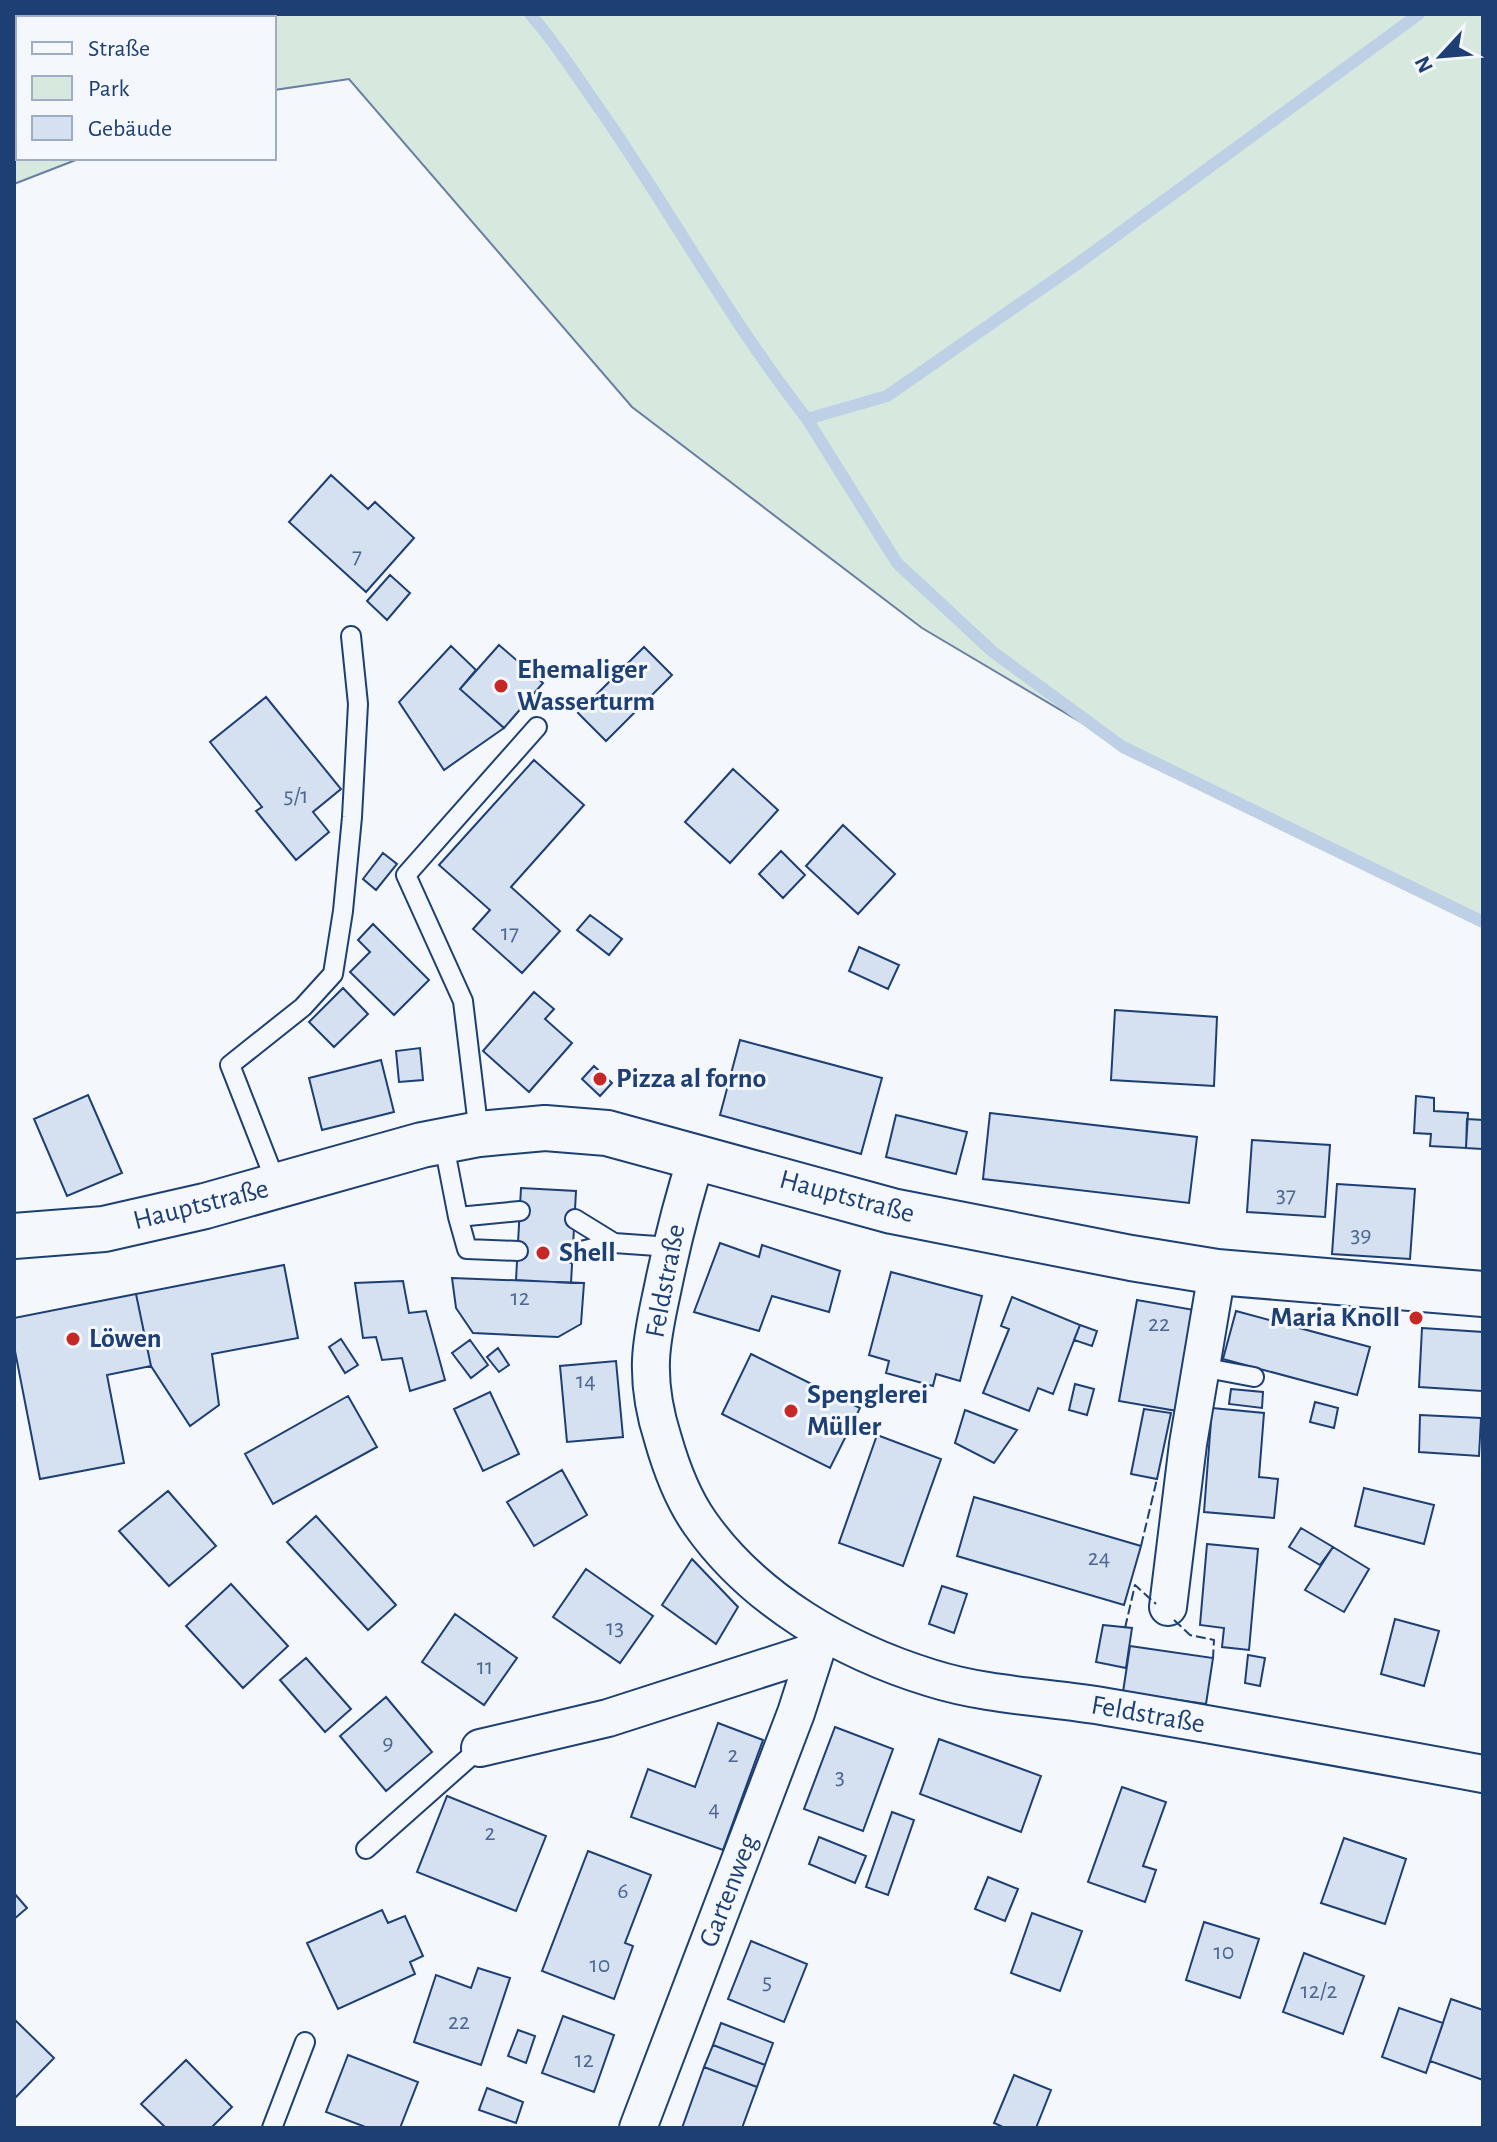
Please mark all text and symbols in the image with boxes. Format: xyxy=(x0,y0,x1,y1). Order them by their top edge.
legend xyxy=(16,16,276,160)
north arrow xyxy=(1401,16,1481,96)
text: Straße xyxy=(88,37,150,61)
text: N xyxy=(1411,53,1437,76)
text: Park xyxy=(88,77,129,101)
text: Gebäude xyxy=(88,117,172,141)
house number: 7 xyxy=(352,544,362,568)
place label: Ehemaliger Wasserturm xyxy=(517,656,655,716)
marker: Ehemaliger Wasserturm xyxy=(492,677,510,695)
house number: 5/1 xyxy=(283,784,309,808)
house number: 17 xyxy=(501,921,519,945)
place label: Pizza al forno xyxy=(616,1065,766,1093)
marker: Pizza al forno xyxy=(591,1070,609,1088)
street label: Hauptstraße xyxy=(777,1166,917,1228)
street label: Hauptstraße xyxy=(130,1175,272,1235)
house number: 37 xyxy=(1276,1183,1296,1207)
street label: Feldstraße xyxy=(641,1222,691,1340)
house number: 39 xyxy=(1350,1223,1372,1247)
place label: Shell xyxy=(559,1239,616,1267)
marker: Shell xyxy=(534,1244,552,1262)
house number: 12 xyxy=(510,1286,530,1310)
place label: Maria Knoll xyxy=(1270,1304,1400,1332)
marker: Maria Knoll xyxy=(1407,1309,1425,1327)
house number: 22 xyxy=(1148,1312,1170,1336)
place label: Löwen xyxy=(89,1325,162,1353)
marker: Löwen xyxy=(64,1330,82,1348)
house number: 14 xyxy=(576,1369,596,1393)
place label: Spenglerei Müller xyxy=(807,1381,928,1441)
marker: Spenglerei Müller xyxy=(782,1402,800,1420)
house number: 24 xyxy=(1088,1546,1110,1570)
house number: 13 xyxy=(606,1616,624,1640)
house number: 11 xyxy=(477,1655,493,1679)
street label: Feldstraße xyxy=(1089,1691,1207,1739)
house number: 9 xyxy=(382,1731,394,1755)
house number: 2 xyxy=(728,1743,739,1767)
house number: 3 xyxy=(835,1765,845,1789)
house number: 4 xyxy=(708,1797,720,1821)
house number: 2 xyxy=(485,1821,496,1845)
street label: Gartenweg xyxy=(695,1830,763,1951)
house number: 6 xyxy=(617,1879,629,1903)
house number: 10 xyxy=(1214,1940,1234,1964)
house number: 10 xyxy=(590,1953,610,1977)
house number: 5 xyxy=(762,1970,772,1994)
house number: 12/2 xyxy=(1301,1979,1338,2003)
house number: 22 xyxy=(448,2010,470,2034)
house number: 12 xyxy=(574,2048,594,2072)

